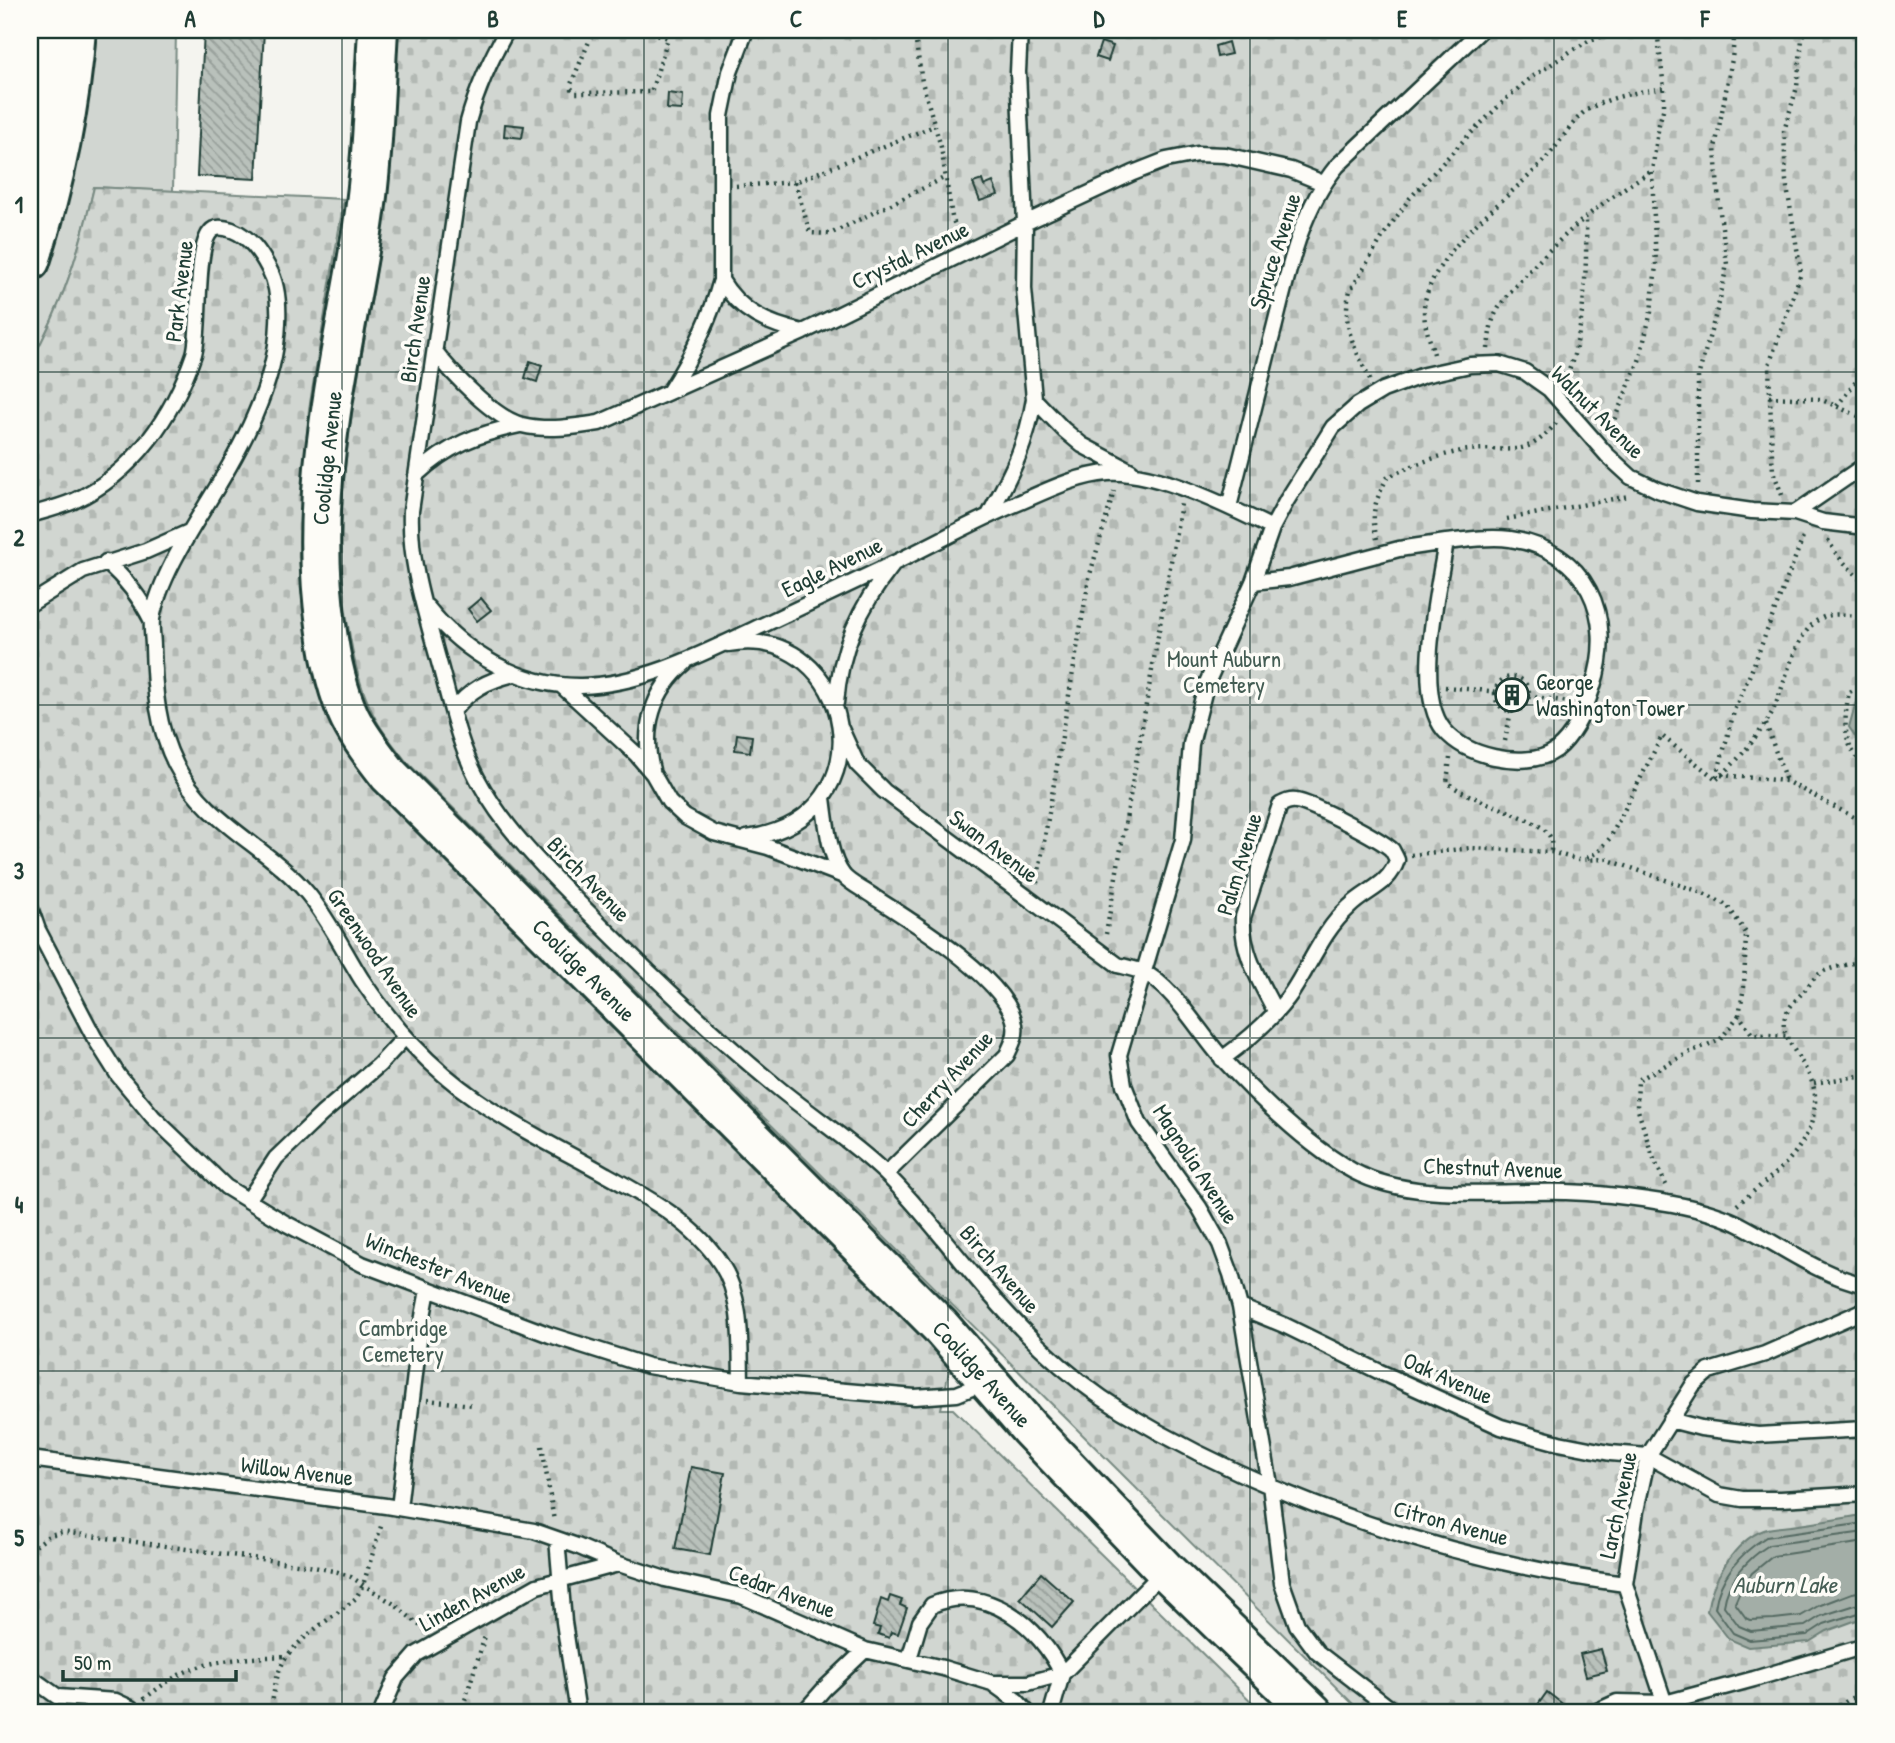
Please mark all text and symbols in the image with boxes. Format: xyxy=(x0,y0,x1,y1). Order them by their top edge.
text: A xyxy=(184,3,196,34)
text: B xyxy=(487,3,499,34)
text: C xyxy=(790,3,802,34)
text: D xyxy=(1094,3,1106,34)
text: E xyxy=(1397,3,1408,34)
text: F xyxy=(1700,3,1711,34)
text: 1 xyxy=(15,189,23,220)
street label: Spruce Avenue xyxy=(1241,189,1308,313)
street label: Crystal Avenue xyxy=(846,213,974,296)
street label: Park Avenue xyxy=(157,238,200,344)
street label: Birch Avenue xyxy=(392,273,437,385)
street label: Walnut Avenue xyxy=(1545,358,1652,465)
street label: Coolidge Avenue xyxy=(304,390,349,526)
text: 2 xyxy=(14,522,25,553)
street label: Eagle Avenue xyxy=(776,529,887,604)
park label: Mount Auburn Cemetery xyxy=(1167,643,1281,700)
place label: George Washington Tower xyxy=(1536,666,1685,723)
building icon: George Washington Tower xyxy=(1493,676,1531,714)
street label: Swan Avenue xyxy=(943,802,1045,889)
street label: Palm Avenue xyxy=(1208,809,1269,919)
street label: Birch Avenue xyxy=(541,829,638,928)
text: 3 xyxy=(14,855,24,886)
street label: Greenwood Avenue xyxy=(321,882,430,1024)
street label: Coolidge Avenue xyxy=(526,911,643,1028)
street label: Cherry Avenue xyxy=(894,1023,1000,1134)
street label: Magnolia Avenue xyxy=(1146,1098,1247,1229)
street label: Chestnut Avenue xyxy=(1423,1150,1563,1185)
text: 4 xyxy=(15,1189,24,1220)
street label: Birch Avenue xyxy=(953,1218,1047,1320)
street label: Winchester Avenue xyxy=(361,1224,517,1311)
park label: Cambridge Cemetery xyxy=(358,1312,448,1369)
street label: Coolidge Avenue xyxy=(926,1313,1039,1434)
street label: Oak Avenue xyxy=(1399,1344,1498,1411)
street label: Willow Avenue xyxy=(239,1448,355,1493)
street label: Larch Avenue xyxy=(1591,1449,1644,1561)
street label: Citron Avenue xyxy=(1390,1492,1512,1553)
text: 5 xyxy=(14,1522,24,1553)
street label: Linden Avenue xyxy=(413,1555,530,1638)
street label: Cedar Avenue xyxy=(724,1556,840,1625)
water label: Auburn Lake xyxy=(1733,1568,1839,1600)
scale bar xyxy=(63,1638,236,1682)
text: 50 m xyxy=(74,1648,111,1677)

